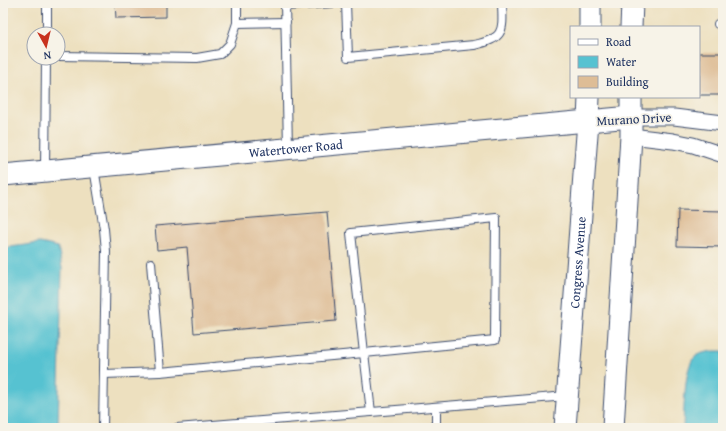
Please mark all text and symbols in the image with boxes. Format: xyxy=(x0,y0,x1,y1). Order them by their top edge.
north arrow xyxy=(26,26,66,66)
legend xyxy=(570,26,700,98)
text: Road xyxy=(606,33,632,50)
text: N xyxy=(42,47,52,64)
text: Water xyxy=(606,53,636,70)
text: Building xyxy=(606,73,649,90)
street label: Murano Drive xyxy=(596,108,672,130)
street label: Watertower Road xyxy=(248,134,344,162)
street label: Congress Avenue xyxy=(564,216,590,309)

